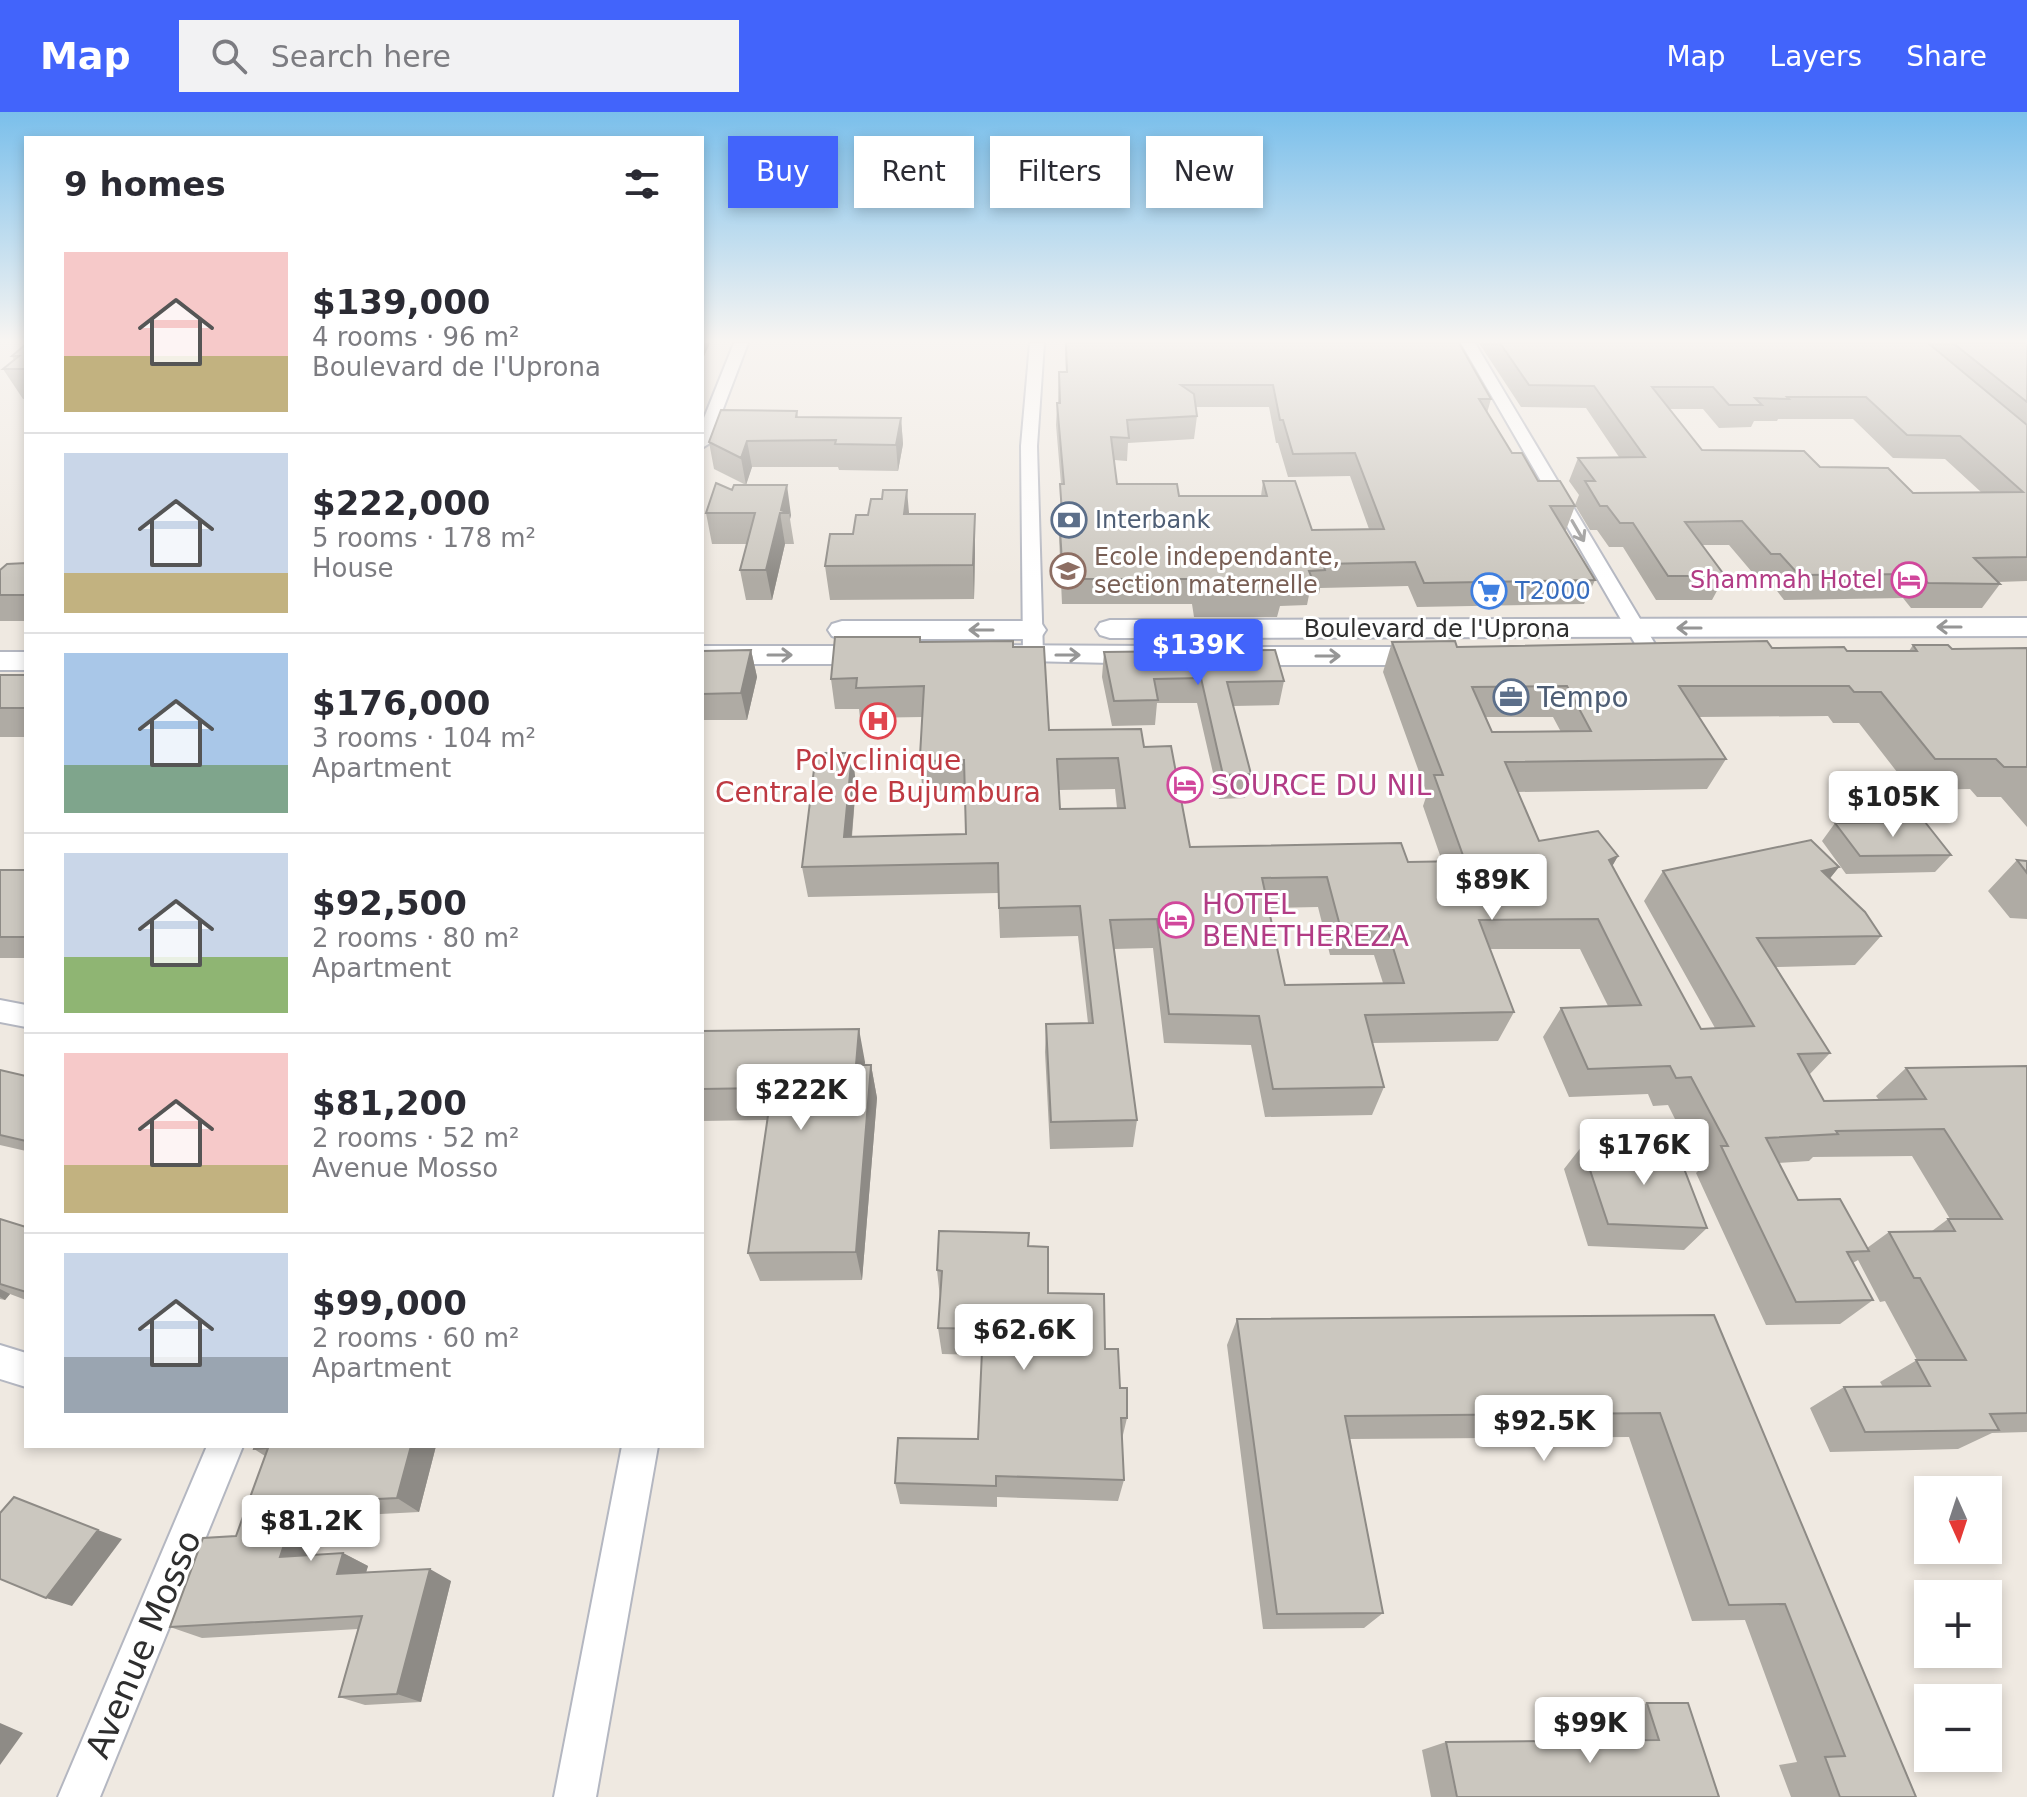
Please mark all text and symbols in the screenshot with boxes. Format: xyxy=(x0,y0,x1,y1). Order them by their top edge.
search box xyxy=(179,20,739,92)
text: Map xyxy=(40,34,131,78)
icon: search xyxy=(207,34,251,78)
text: Search here xyxy=(271,39,451,74)
text: Map xyxy=(1666,40,1726,73)
text: Layers xyxy=(1770,40,1862,73)
text: Share xyxy=(1906,40,1987,73)
chip: Buy xyxy=(728,136,838,208)
chip: Rent xyxy=(854,136,974,208)
chip: Filters xyxy=(990,136,1130,208)
chip: New xyxy=(1146,136,1263,208)
icon: filters xyxy=(620,162,664,206)
text: 9 homes xyxy=(64,164,226,204)
text: $139,000 xyxy=(312,282,491,322)
icon: home xyxy=(128,284,224,380)
text: 4 rooms · 96 m² xyxy=(312,322,520,352)
text: Boulevard de l'Uprona xyxy=(312,352,601,382)
text: $222,000 xyxy=(312,483,491,523)
icon: home xyxy=(128,485,224,581)
bank icon: Interbank xyxy=(1050,501,1088,539)
place label: Interbank xyxy=(1095,506,1210,534)
one-way arrow xyxy=(1570,519,1586,542)
text: 5 rooms · 178 m² xyxy=(312,523,536,553)
place label: Ecole independante, section maternelle xyxy=(1094,543,1340,599)
school or university icon: Ecole independante, section maternelle xyxy=(1049,552,1087,590)
text: House xyxy=(312,553,393,583)
hotel icon: Shammah Hotel xyxy=(1890,561,1928,599)
place label: Shammah Hotel xyxy=(1690,566,1883,594)
supermarket icon: T2000 xyxy=(1470,572,1508,610)
place label: T2000 xyxy=(1514,577,1591,605)
street label: Boulevard de l'Uprona xyxy=(1304,615,1570,643)
pin: $139K xyxy=(1142,619,1254,687)
one-way arrow xyxy=(1936,619,1963,635)
one-way arrow xyxy=(1676,620,1703,636)
one-way arrow xyxy=(968,622,995,638)
text: $139K xyxy=(1152,630,1244,660)
one-way arrow xyxy=(766,647,793,663)
one-way arrow xyxy=(1054,647,1081,662)
one-way arrow xyxy=(1314,648,1341,664)
office icon: Tempo xyxy=(1492,678,1530,716)
place label: Tempo xyxy=(1536,681,1629,714)
text: $176,000 xyxy=(312,683,491,723)
icon: home xyxy=(128,685,224,781)
hospital icon: Polyclinique Centrale de Bujumbura xyxy=(859,702,897,740)
text: 3 rooms · 104 m² xyxy=(312,723,536,753)
place label: Polyclinique Centrale de Bujumbura xyxy=(715,744,1041,809)
text: Apartment xyxy=(312,753,451,783)
hotel icon: SOURCE DU NIL xyxy=(1166,766,1204,804)
place label: SOURCE DU NIL xyxy=(1211,769,1432,802)
pin: $105K xyxy=(1837,771,1949,839)
text: $105K xyxy=(1847,782,1939,812)
pin: $89K xyxy=(1445,854,1539,922)
text: $89K xyxy=(1455,865,1529,895)
text: $92,500 xyxy=(312,883,467,923)
icon: home xyxy=(128,885,224,981)
place label: HOTEL BENETHEREZA xyxy=(1202,888,1409,953)
hotel icon: HOTEL BENETHEREZA xyxy=(1157,901,1195,939)
text: 2 rooms · 80 m² xyxy=(312,923,520,953)
text: Apartment xyxy=(312,953,451,983)
pin: $222K xyxy=(745,1064,857,1132)
text: $222K xyxy=(755,1075,847,1105)
text: $81,200 xyxy=(312,1083,467,1123)
icon: home xyxy=(128,1085,224,1181)
pin: $176K xyxy=(1588,1119,1700,1187)
text: 2 rooms · 52 m² xyxy=(312,1123,520,1153)
text: $176K xyxy=(1598,1130,1690,1160)
text: Avenue Mosso xyxy=(312,1153,498,1183)
text: $99,000 xyxy=(312,1283,467,1323)
icon: home xyxy=(128,1285,224,1381)
pin: $62.6K xyxy=(959,1304,1089,1372)
text: $62.6K xyxy=(973,1315,1075,1345)
text: 2 rooms · 60 m² xyxy=(312,1323,520,1353)
text: Apartment xyxy=(312,1353,451,1383)
pin: $92.5K xyxy=(1479,1395,1609,1463)
text: $92.5K xyxy=(1493,1406,1595,1436)
north arrow xyxy=(1914,1476,2002,1564)
map controls xyxy=(1914,1476,2002,1772)
pin: $81.2K xyxy=(246,1495,376,1563)
text: $81.2K xyxy=(260,1506,362,1536)
street label: Avenue Mosso xyxy=(77,1524,209,1764)
button: + xyxy=(1914,1580,2002,1668)
button: − xyxy=(1914,1684,2002,1772)
pin: $99K xyxy=(1543,1697,1637,1765)
text: $99K xyxy=(1553,1708,1627,1738)

